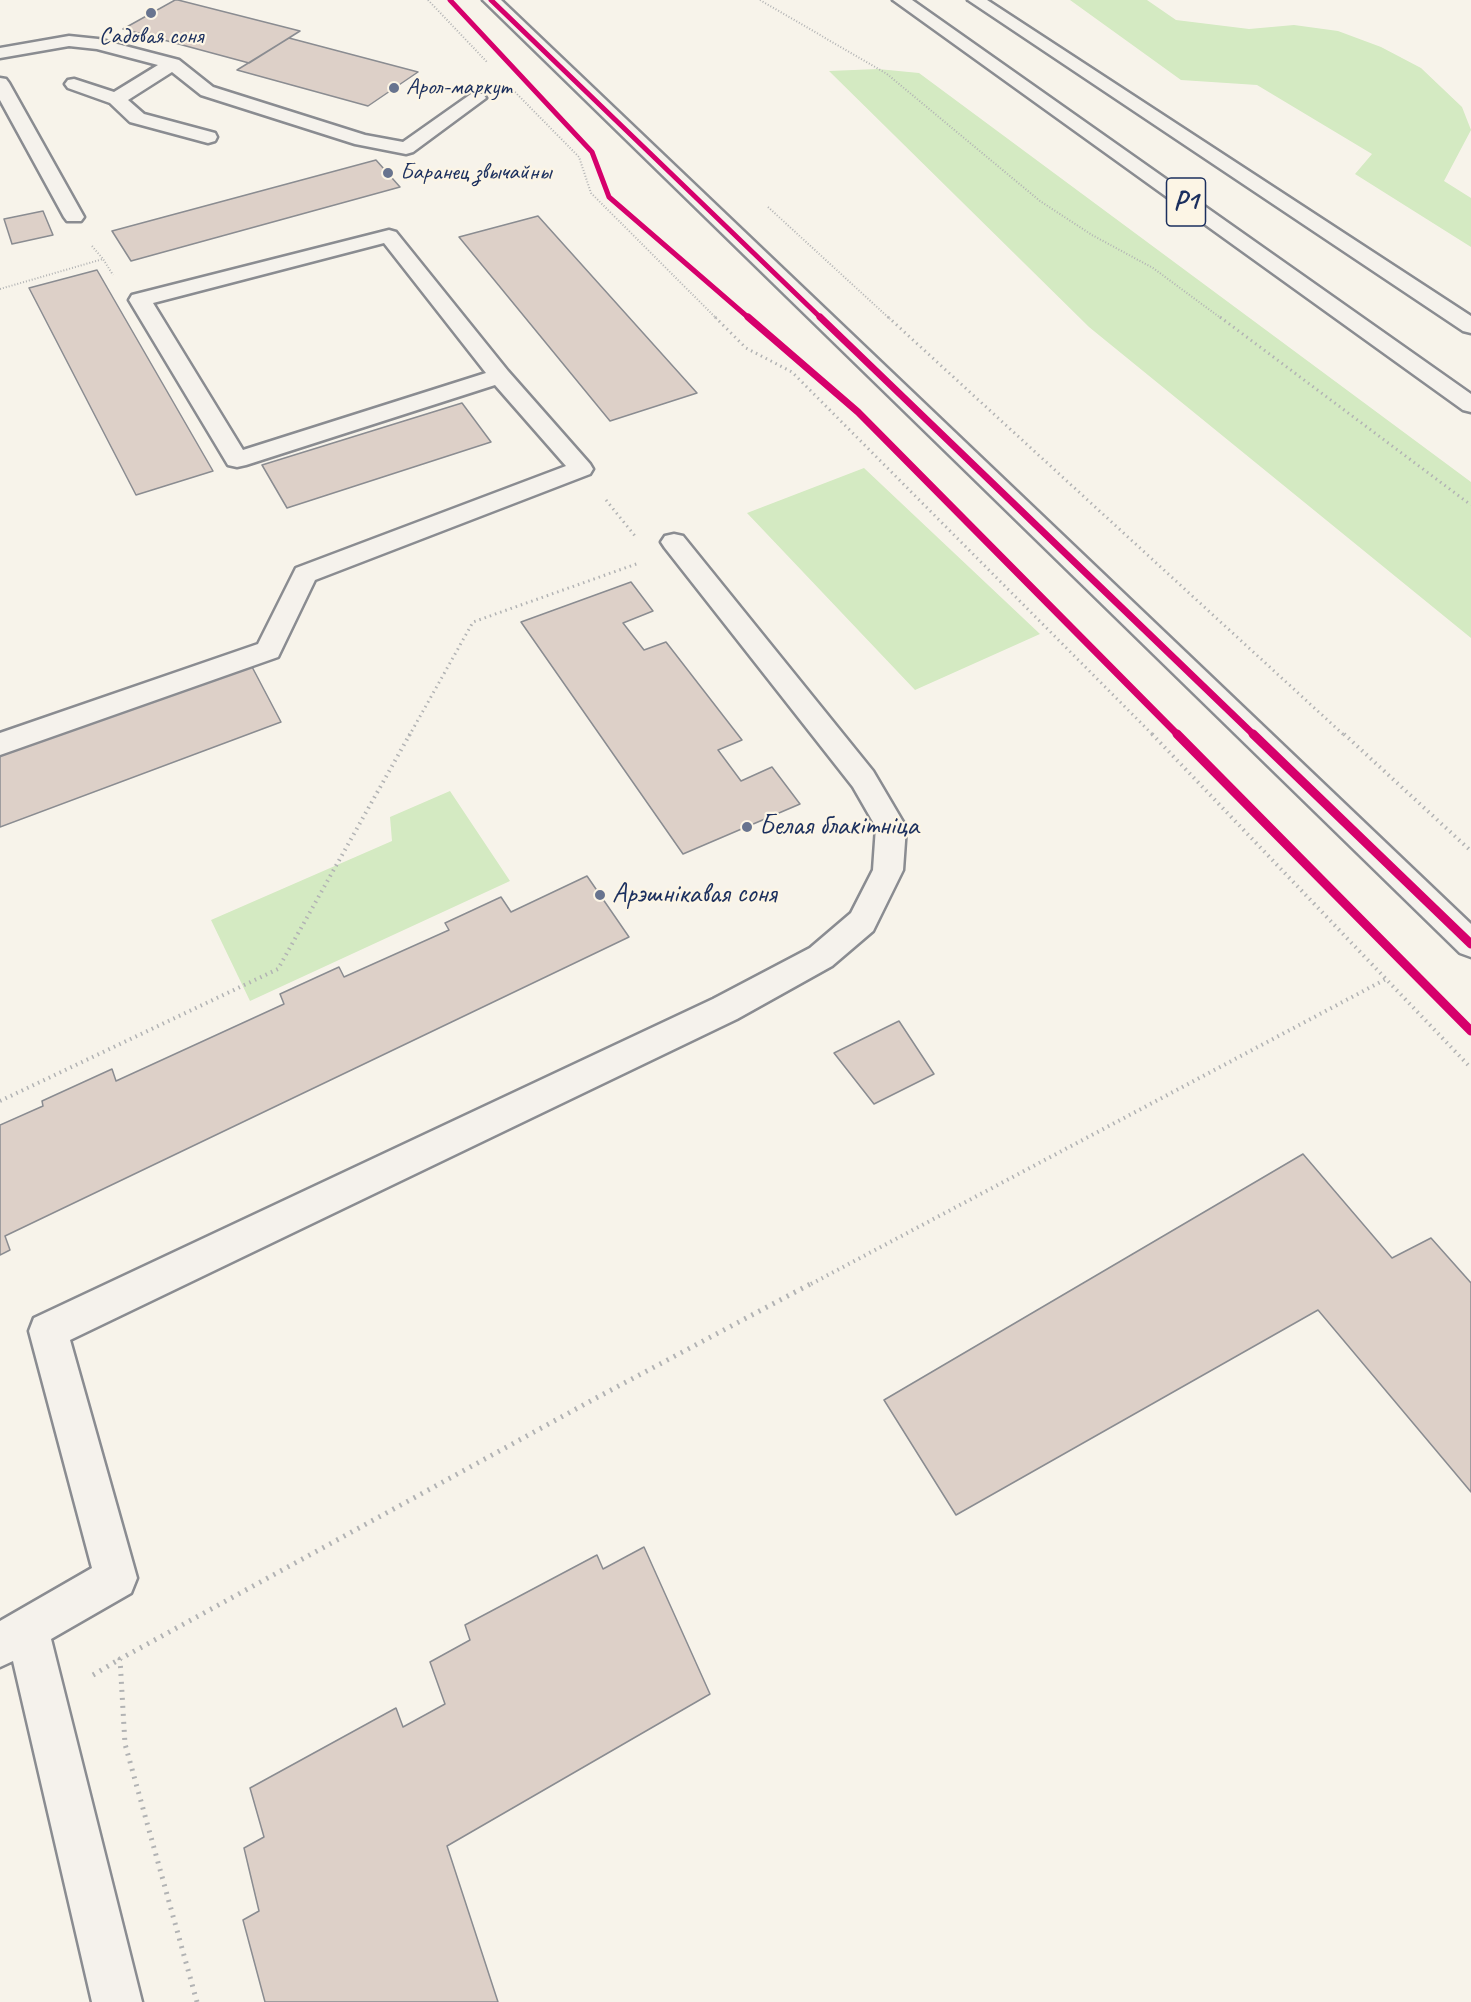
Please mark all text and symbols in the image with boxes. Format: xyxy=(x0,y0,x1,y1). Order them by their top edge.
marker: Садовая соня xyxy=(144,6,158,20)
place label: Садовая соня xyxy=(99,23,203,51)
place label: Арол-маркут xyxy=(406,74,511,102)
marker: Арол-маркут xyxy=(387,81,401,95)
place label: Баранец звычайны xyxy=(400,159,551,187)
marker: Баранец звычайны xyxy=(381,166,395,180)
road number: Р1 xyxy=(1166,178,1206,226)
place label: Белая блакітніца xyxy=(759,810,919,844)
marker: Белая блакітніца xyxy=(740,820,754,834)
place label: Арэшнікавая соня xyxy=(612,878,776,912)
marker: Арэшнікавая соня xyxy=(593,888,607,902)

